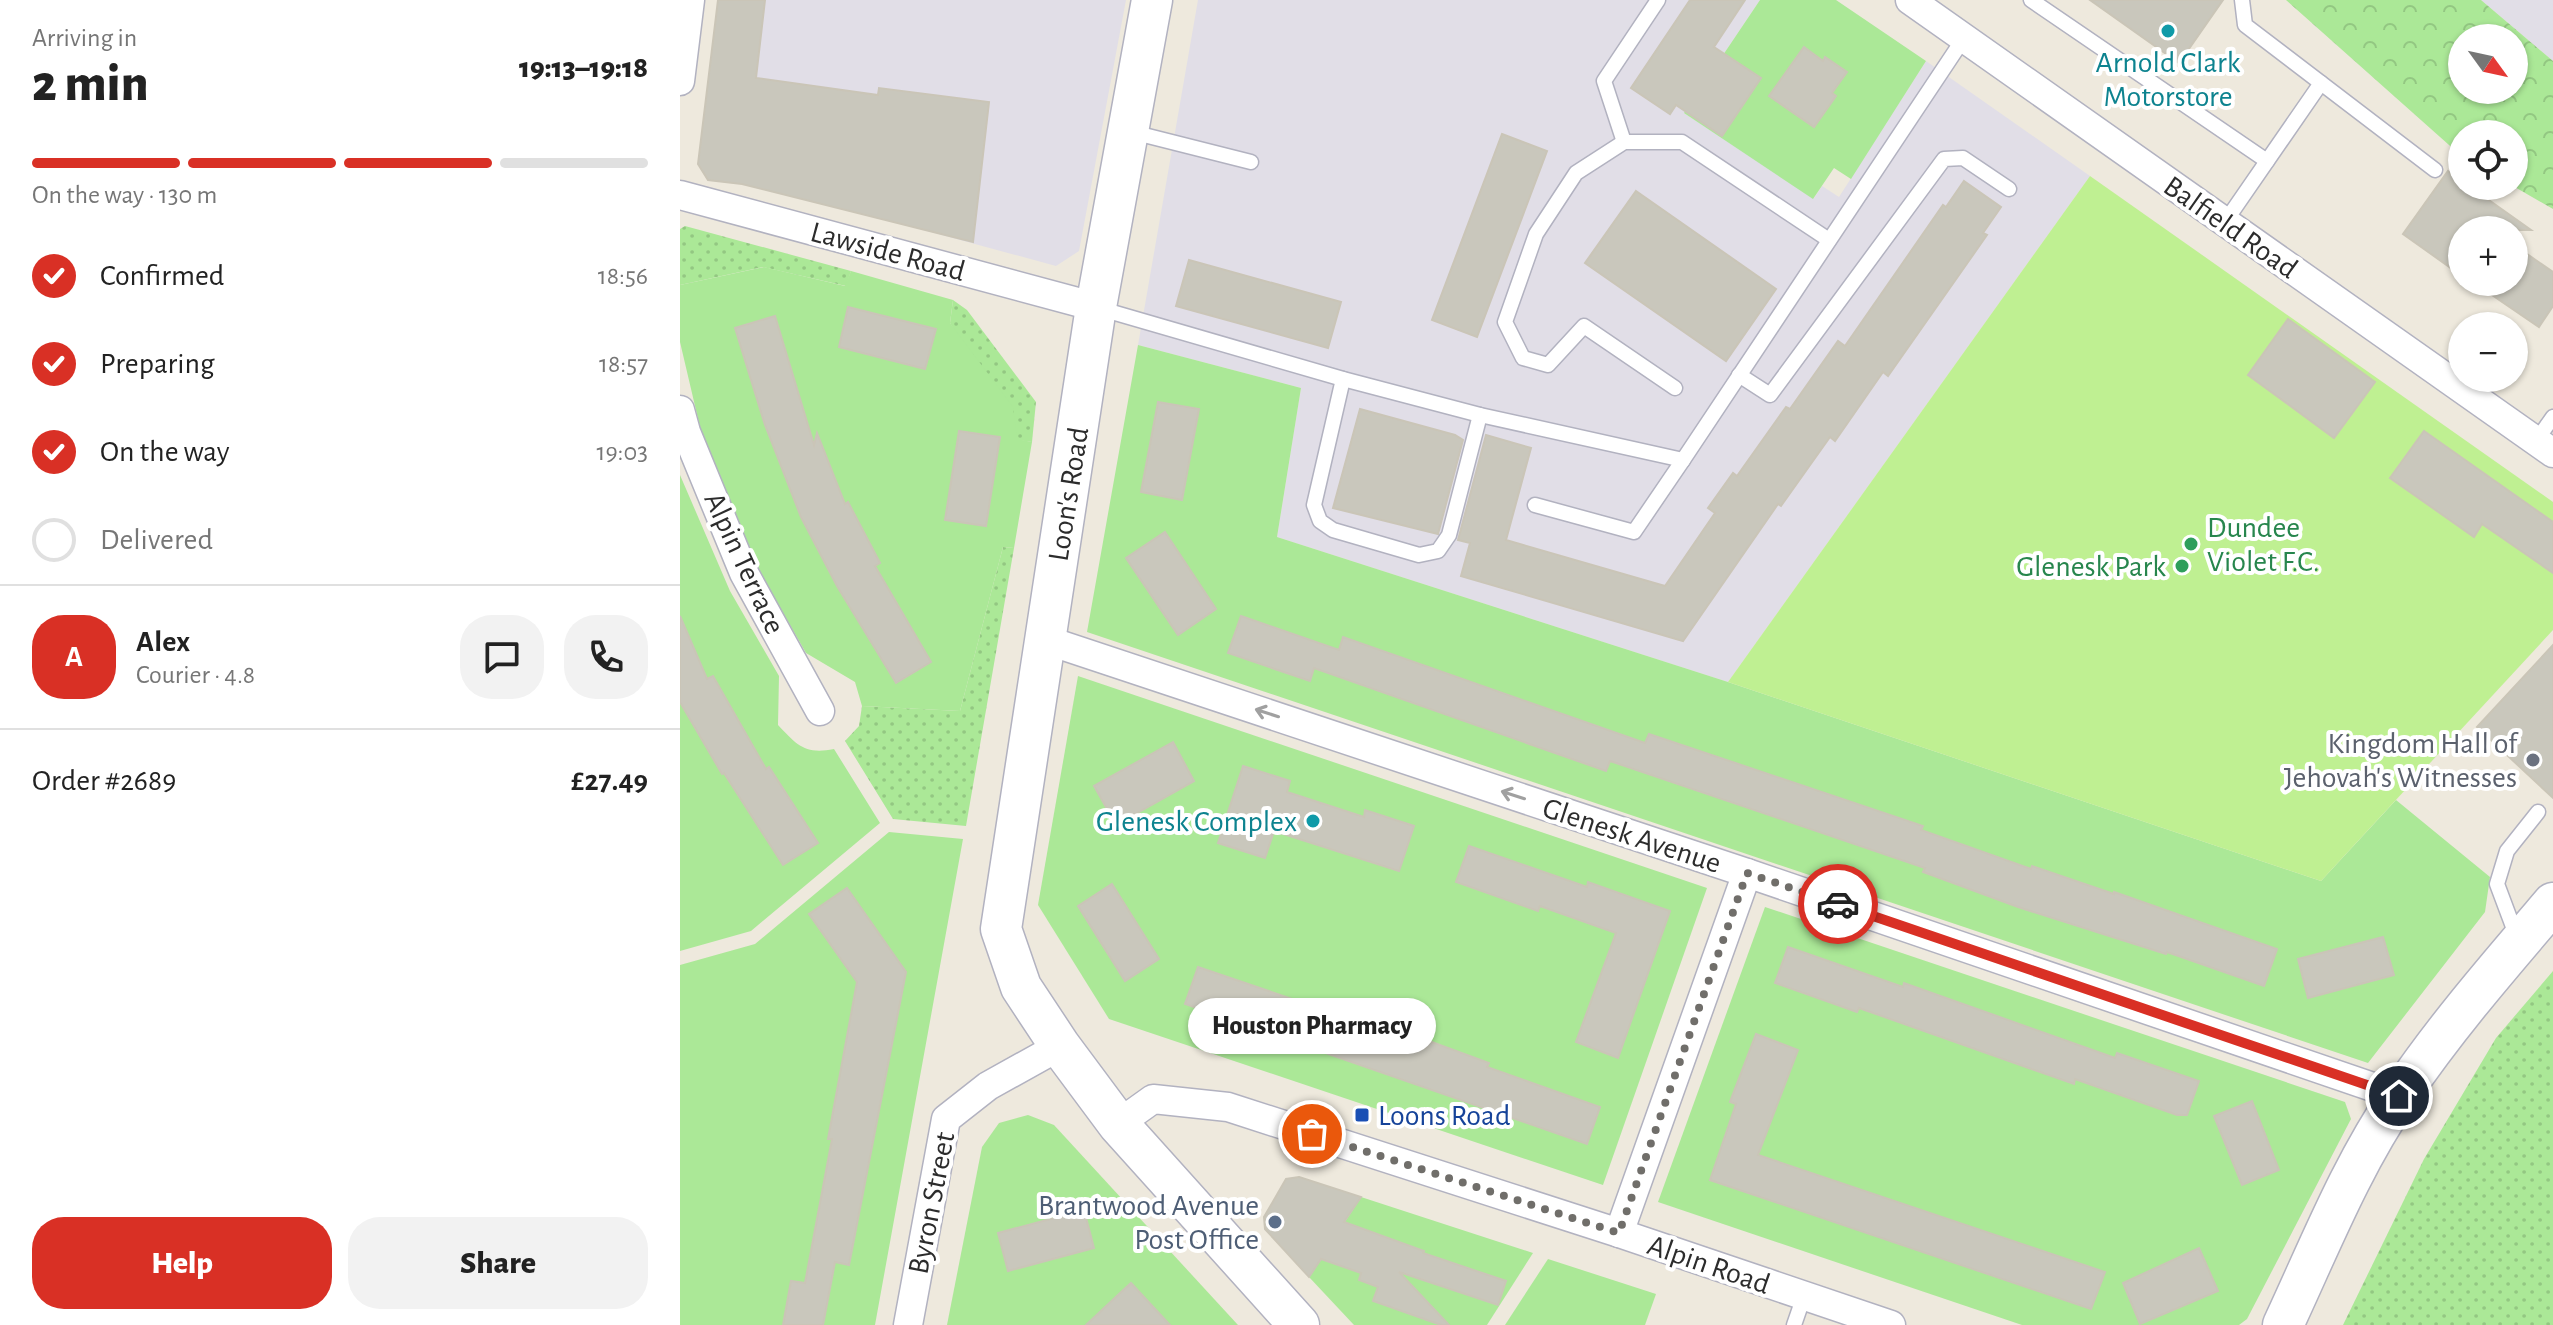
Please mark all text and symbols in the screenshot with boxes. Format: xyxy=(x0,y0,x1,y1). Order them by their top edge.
marker: Arnold Clark Motorstore xyxy=(2159,22,2177,40)
north arrow xyxy=(2448,24,2528,104)
map controls xyxy=(2448,24,2528,392)
text: Arriving in xyxy=(32,25,137,51)
place label: Arnold Clark Motorstore xyxy=(2096,48,2241,112)
text: 19:13–19:18 xyxy=(519,53,648,83)
text: 2 min xyxy=(32,58,148,110)
button: locate xyxy=(2448,120,2528,200)
street label: Balfield Road xyxy=(2158,171,2303,285)
text: On the way · 130 m xyxy=(32,182,217,208)
button: + xyxy=(2448,216,2528,296)
street label: Lawside Road xyxy=(807,217,968,287)
icon: check xyxy=(32,254,76,298)
text: Confirmed xyxy=(100,261,224,291)
text: 18:56 xyxy=(598,263,648,289)
button: − xyxy=(2448,312,2528,392)
icon: check xyxy=(32,342,76,386)
text: Preparing xyxy=(100,349,215,379)
text: 18:57 xyxy=(599,351,648,377)
street label: Loon's Road xyxy=(1044,425,1094,563)
icon: check xyxy=(32,430,76,474)
text: On the way xyxy=(100,437,229,467)
text: 19:03 xyxy=(596,439,648,465)
street label: Alpin Terrace xyxy=(698,488,790,639)
place label: Dundee Violet F.C. xyxy=(2207,513,2320,577)
text: Delivered xyxy=(100,525,213,555)
marker: Dundee Violet F.C. xyxy=(2182,535,2200,553)
place label: Glenesk Park xyxy=(2016,552,2166,582)
marker: Glenesk Park xyxy=(2173,557,2191,575)
button: chat xyxy=(460,615,544,699)
button: phone xyxy=(564,615,648,699)
text: Alex xyxy=(136,627,190,657)
text: A xyxy=(65,642,83,672)
text: Courier · 4.8 xyxy=(136,662,255,688)
one-way arrow xyxy=(1255,705,1280,720)
place label: Kingdom Hall of Jehovah's Witnesses xyxy=(2284,729,2519,793)
marker: Kingdom Hall of Jehovah's Witnesses xyxy=(2524,751,2542,769)
text: Order #2689 xyxy=(32,766,176,796)
text: £27.49 xyxy=(571,766,648,796)
one-way arrow xyxy=(1501,787,1526,802)
street label: Glenesk Avenue xyxy=(1539,793,1725,879)
place label: Glenesk Complex xyxy=(1096,807,1297,837)
marker: Glenesk Complex xyxy=(1304,812,1322,830)
courier xyxy=(1798,864,1878,944)
icon: car xyxy=(1816,882,1860,926)
callout: Houston Pharmacy xyxy=(1188,998,1436,1054)
text: Houston Pharmacy xyxy=(1212,1013,1412,1039)
pin xyxy=(2365,1062,2433,1130)
icon: home xyxy=(2377,1074,2421,1118)
pin xyxy=(1278,1100,1346,1168)
place label: Loons Road xyxy=(1378,1101,1510,1131)
marker: Loons Road xyxy=(1353,1106,1371,1124)
icon: bag xyxy=(1290,1112,1334,1156)
street label: Byron Street xyxy=(904,1129,961,1277)
place label: Brantwood Avenue Post Office xyxy=(1038,1191,1259,1255)
marker: Brantwood Avenue Post Office xyxy=(1266,1213,1284,1231)
button: Help xyxy=(32,1217,332,1309)
button: Share xyxy=(348,1217,648,1309)
street label: Alpin Road xyxy=(1644,1230,1774,1300)

